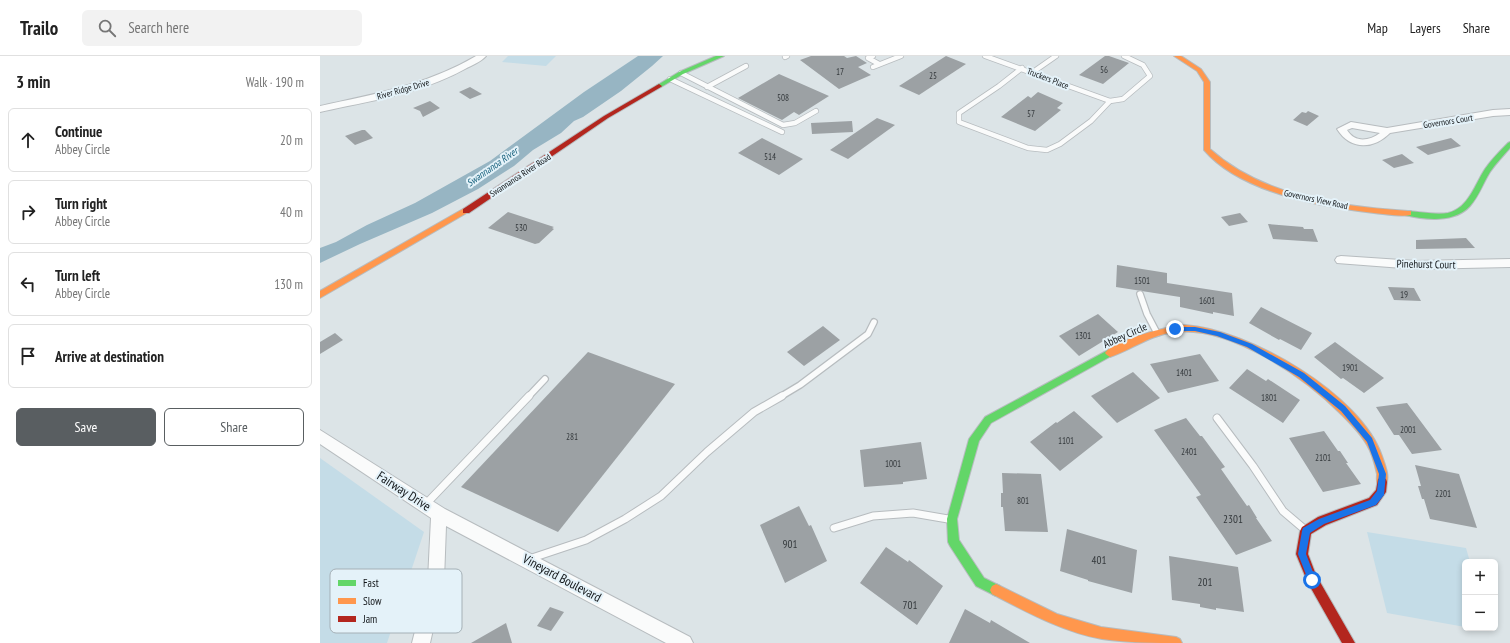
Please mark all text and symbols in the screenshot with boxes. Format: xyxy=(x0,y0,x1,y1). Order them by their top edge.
search box xyxy=(82,10,362,46)
text: Trailo xyxy=(20,16,58,40)
icon: search xyxy=(96,17,118,39)
text: Search here xyxy=(128,18,189,37)
text: Map xyxy=(1367,19,1388,37)
text: Layers xyxy=(1410,19,1441,37)
text: Share xyxy=(1463,19,1490,37)
house number: 56 xyxy=(1100,64,1108,75)
street label: Truckers Place xyxy=(1026,65,1071,91)
house number: 17 xyxy=(836,66,844,77)
house number: 25 xyxy=(929,70,937,81)
text: 3 min xyxy=(16,71,50,93)
text: Walk · 190 m xyxy=(246,74,304,91)
street label: River Ridge Drive xyxy=(376,76,431,102)
house number: 508 xyxy=(777,92,789,103)
house number: 57 xyxy=(1027,108,1035,119)
street label: Governors Court xyxy=(1422,112,1474,130)
text: Continue xyxy=(55,122,102,141)
icon: ahead xyxy=(17,129,39,151)
text: 20 m xyxy=(280,132,303,149)
text: Abbey Circle xyxy=(55,141,110,158)
water label: Swannanoa River xyxy=(464,144,521,189)
street label: Swannanoa River Road xyxy=(487,151,553,199)
house number: 514 xyxy=(764,151,776,162)
street label: Governors View Road xyxy=(1283,187,1349,211)
text: Turn right xyxy=(55,194,107,213)
icon: right xyxy=(17,201,39,223)
text: 40 m xyxy=(280,204,303,221)
text: Abbey Circle xyxy=(55,213,110,230)
house number: 530 xyxy=(515,222,527,233)
street label: Pinehurst Court xyxy=(1396,256,1456,272)
text: Turn left xyxy=(55,266,100,285)
icon: left xyxy=(17,273,39,295)
house number: 1501 xyxy=(1134,275,1150,286)
text: 130 m xyxy=(274,276,303,293)
text: Abbey Circle xyxy=(55,285,110,302)
house number: 19 xyxy=(1400,289,1408,300)
house number: 1601 xyxy=(1199,295,1215,306)
street label: Abbey Circle xyxy=(1101,319,1150,351)
route end xyxy=(1166,320,1184,338)
house number: 1301 xyxy=(1075,330,1091,341)
icon: arrive xyxy=(17,345,39,367)
text: Arrive at destination xyxy=(55,347,164,366)
house number: 1901 xyxy=(1342,362,1358,373)
house number: 1401 xyxy=(1176,367,1192,378)
house number: 1801 xyxy=(1261,392,1277,403)
button: Save xyxy=(16,408,156,446)
button: Share xyxy=(164,408,304,446)
house number: 2001 xyxy=(1400,424,1416,435)
house number: 281 xyxy=(566,431,578,442)
house number: 1101 xyxy=(1058,435,1074,446)
house number: 2401 xyxy=(1181,446,1197,457)
house number: 2101 xyxy=(1315,452,1331,463)
house number: 1001 xyxy=(885,458,901,469)
street label: Fairway Drive xyxy=(374,467,434,515)
house number: 2201 xyxy=(1435,488,1451,499)
house number: 801 xyxy=(1017,495,1029,506)
house number: 2301 xyxy=(1223,512,1243,526)
house number: 901 xyxy=(783,537,797,551)
street label: Vineyard Boulevard xyxy=(519,550,604,606)
house number: 401 xyxy=(1092,553,1106,567)
map controls xyxy=(1462,559,1498,631)
button: + xyxy=(1462,559,1498,595)
legend xyxy=(330,569,462,633)
route start xyxy=(1303,571,1321,589)
house number: 201 xyxy=(1198,575,1212,589)
text: Fast xyxy=(363,576,379,590)
text: Slow xyxy=(363,594,382,608)
button: − xyxy=(1462,595,1498,631)
house number: 701 xyxy=(903,598,917,612)
text: Jam xyxy=(362,612,377,626)

